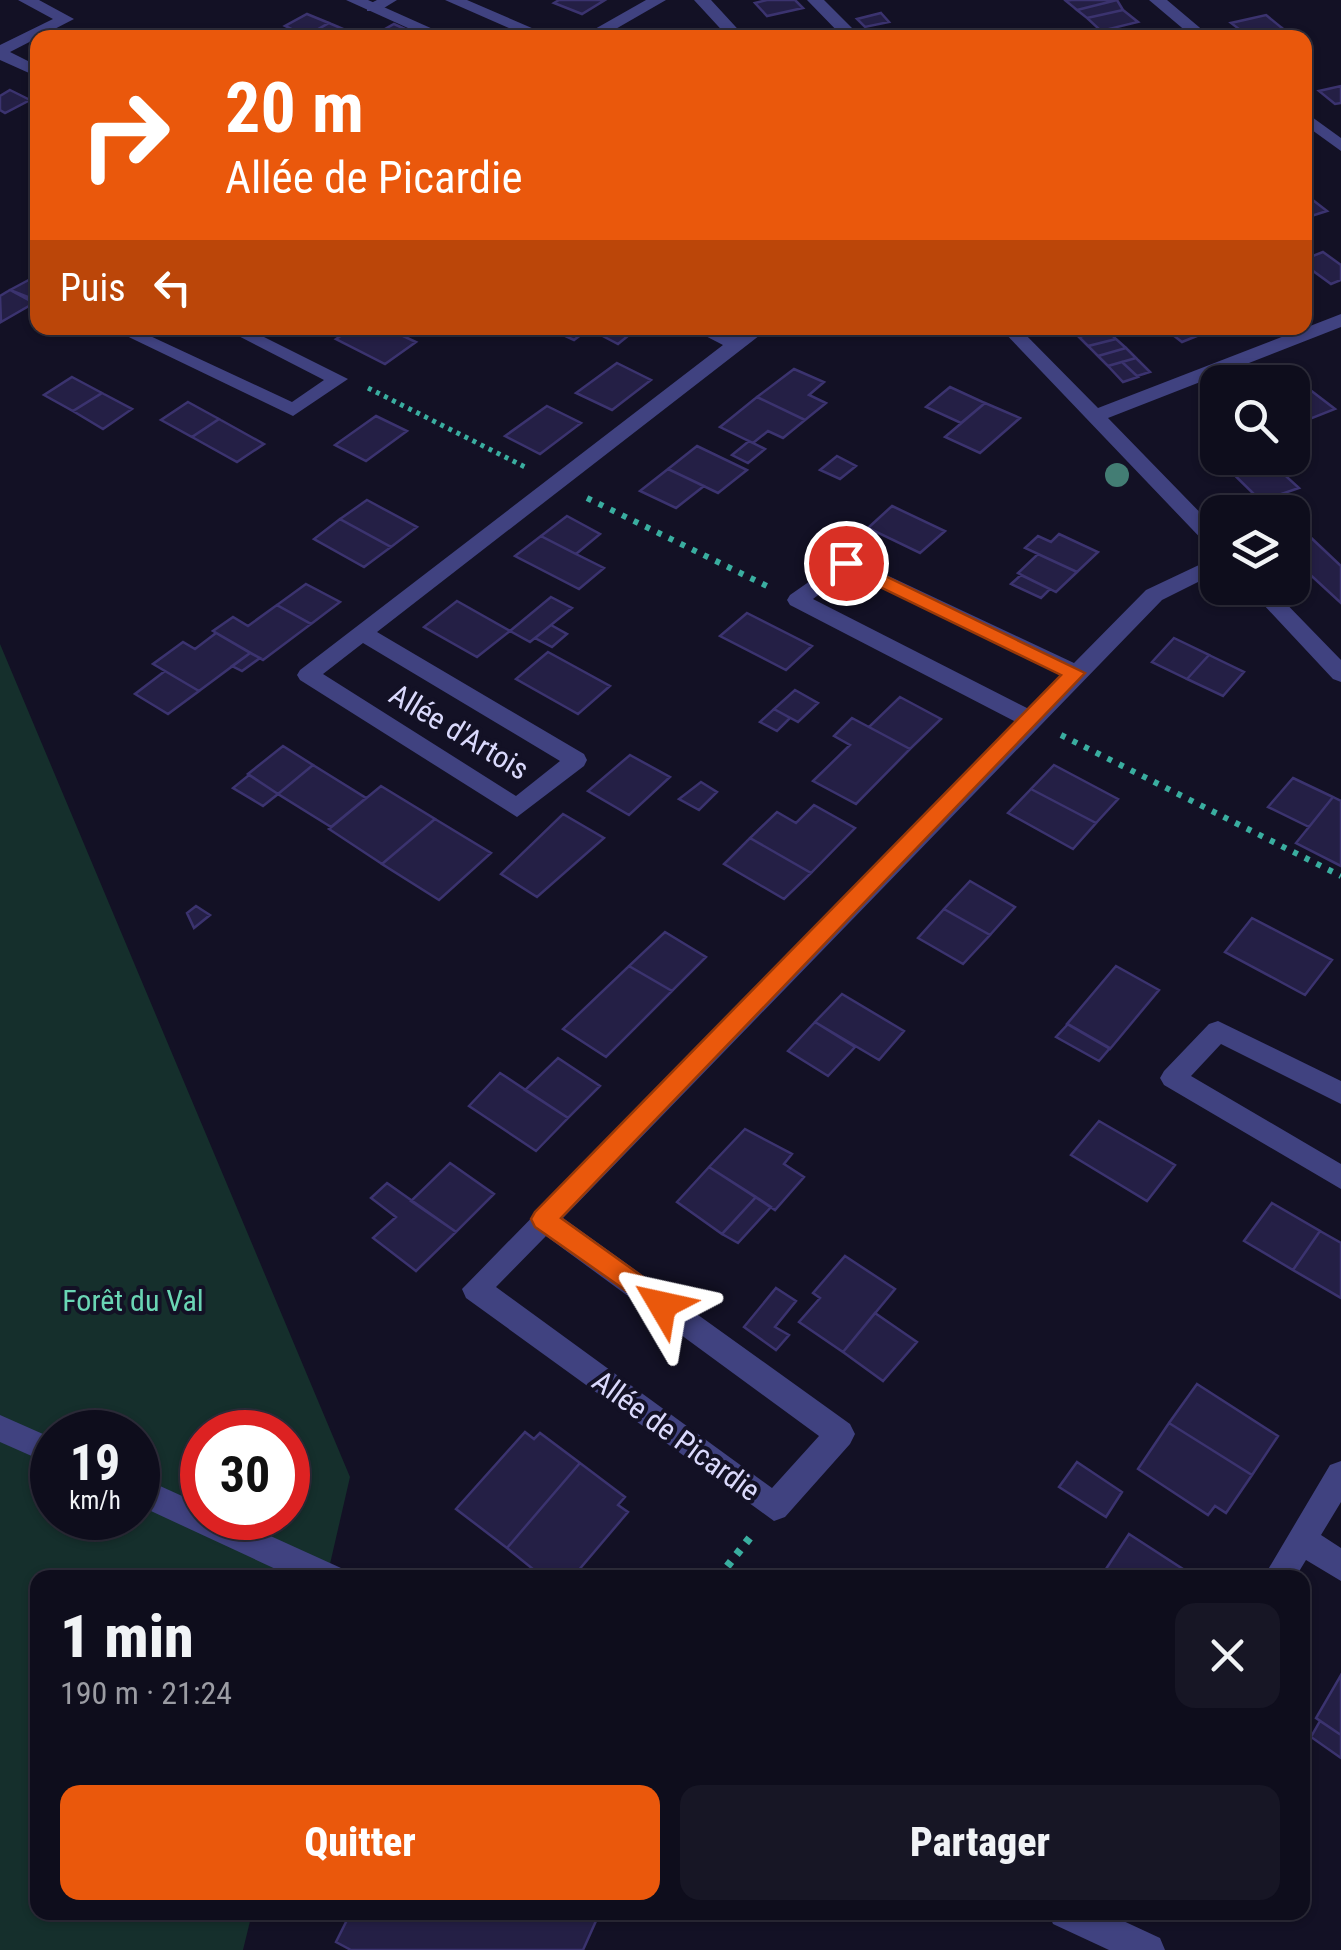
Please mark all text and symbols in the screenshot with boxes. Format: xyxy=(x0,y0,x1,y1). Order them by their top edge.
text: 20 m xyxy=(225,67,364,149)
icon: right xyxy=(60,70,190,200)
text: Allée de Picardie xyxy=(225,151,523,204)
icon: left xyxy=(145,260,200,315)
text: Puis xyxy=(60,266,125,310)
map controls xyxy=(1200,365,1310,605)
button: search xyxy=(1200,365,1310,475)
button: layers xyxy=(1200,495,1310,605)
pin xyxy=(804,521,889,606)
icon: arrive xyxy=(819,536,874,591)
street label: Allée d'Artois xyxy=(383,676,535,787)
position arrow xyxy=(610,1253,714,1357)
park label: Forêt du Val xyxy=(62,1283,204,1318)
street label: Allée de Picardie xyxy=(586,1363,767,1508)
speed limit sign: 30 xyxy=(180,1410,310,1540)
text: 19 xyxy=(70,1434,120,1492)
text: km/h xyxy=(69,1486,121,1515)
text: 1 min xyxy=(60,1601,194,1672)
button: close xyxy=(1175,1603,1280,1708)
text: 190 m · 21:24 xyxy=(60,1674,232,1712)
button: Quitter xyxy=(60,1785,660,1900)
button: Partager xyxy=(680,1785,1280,1900)

